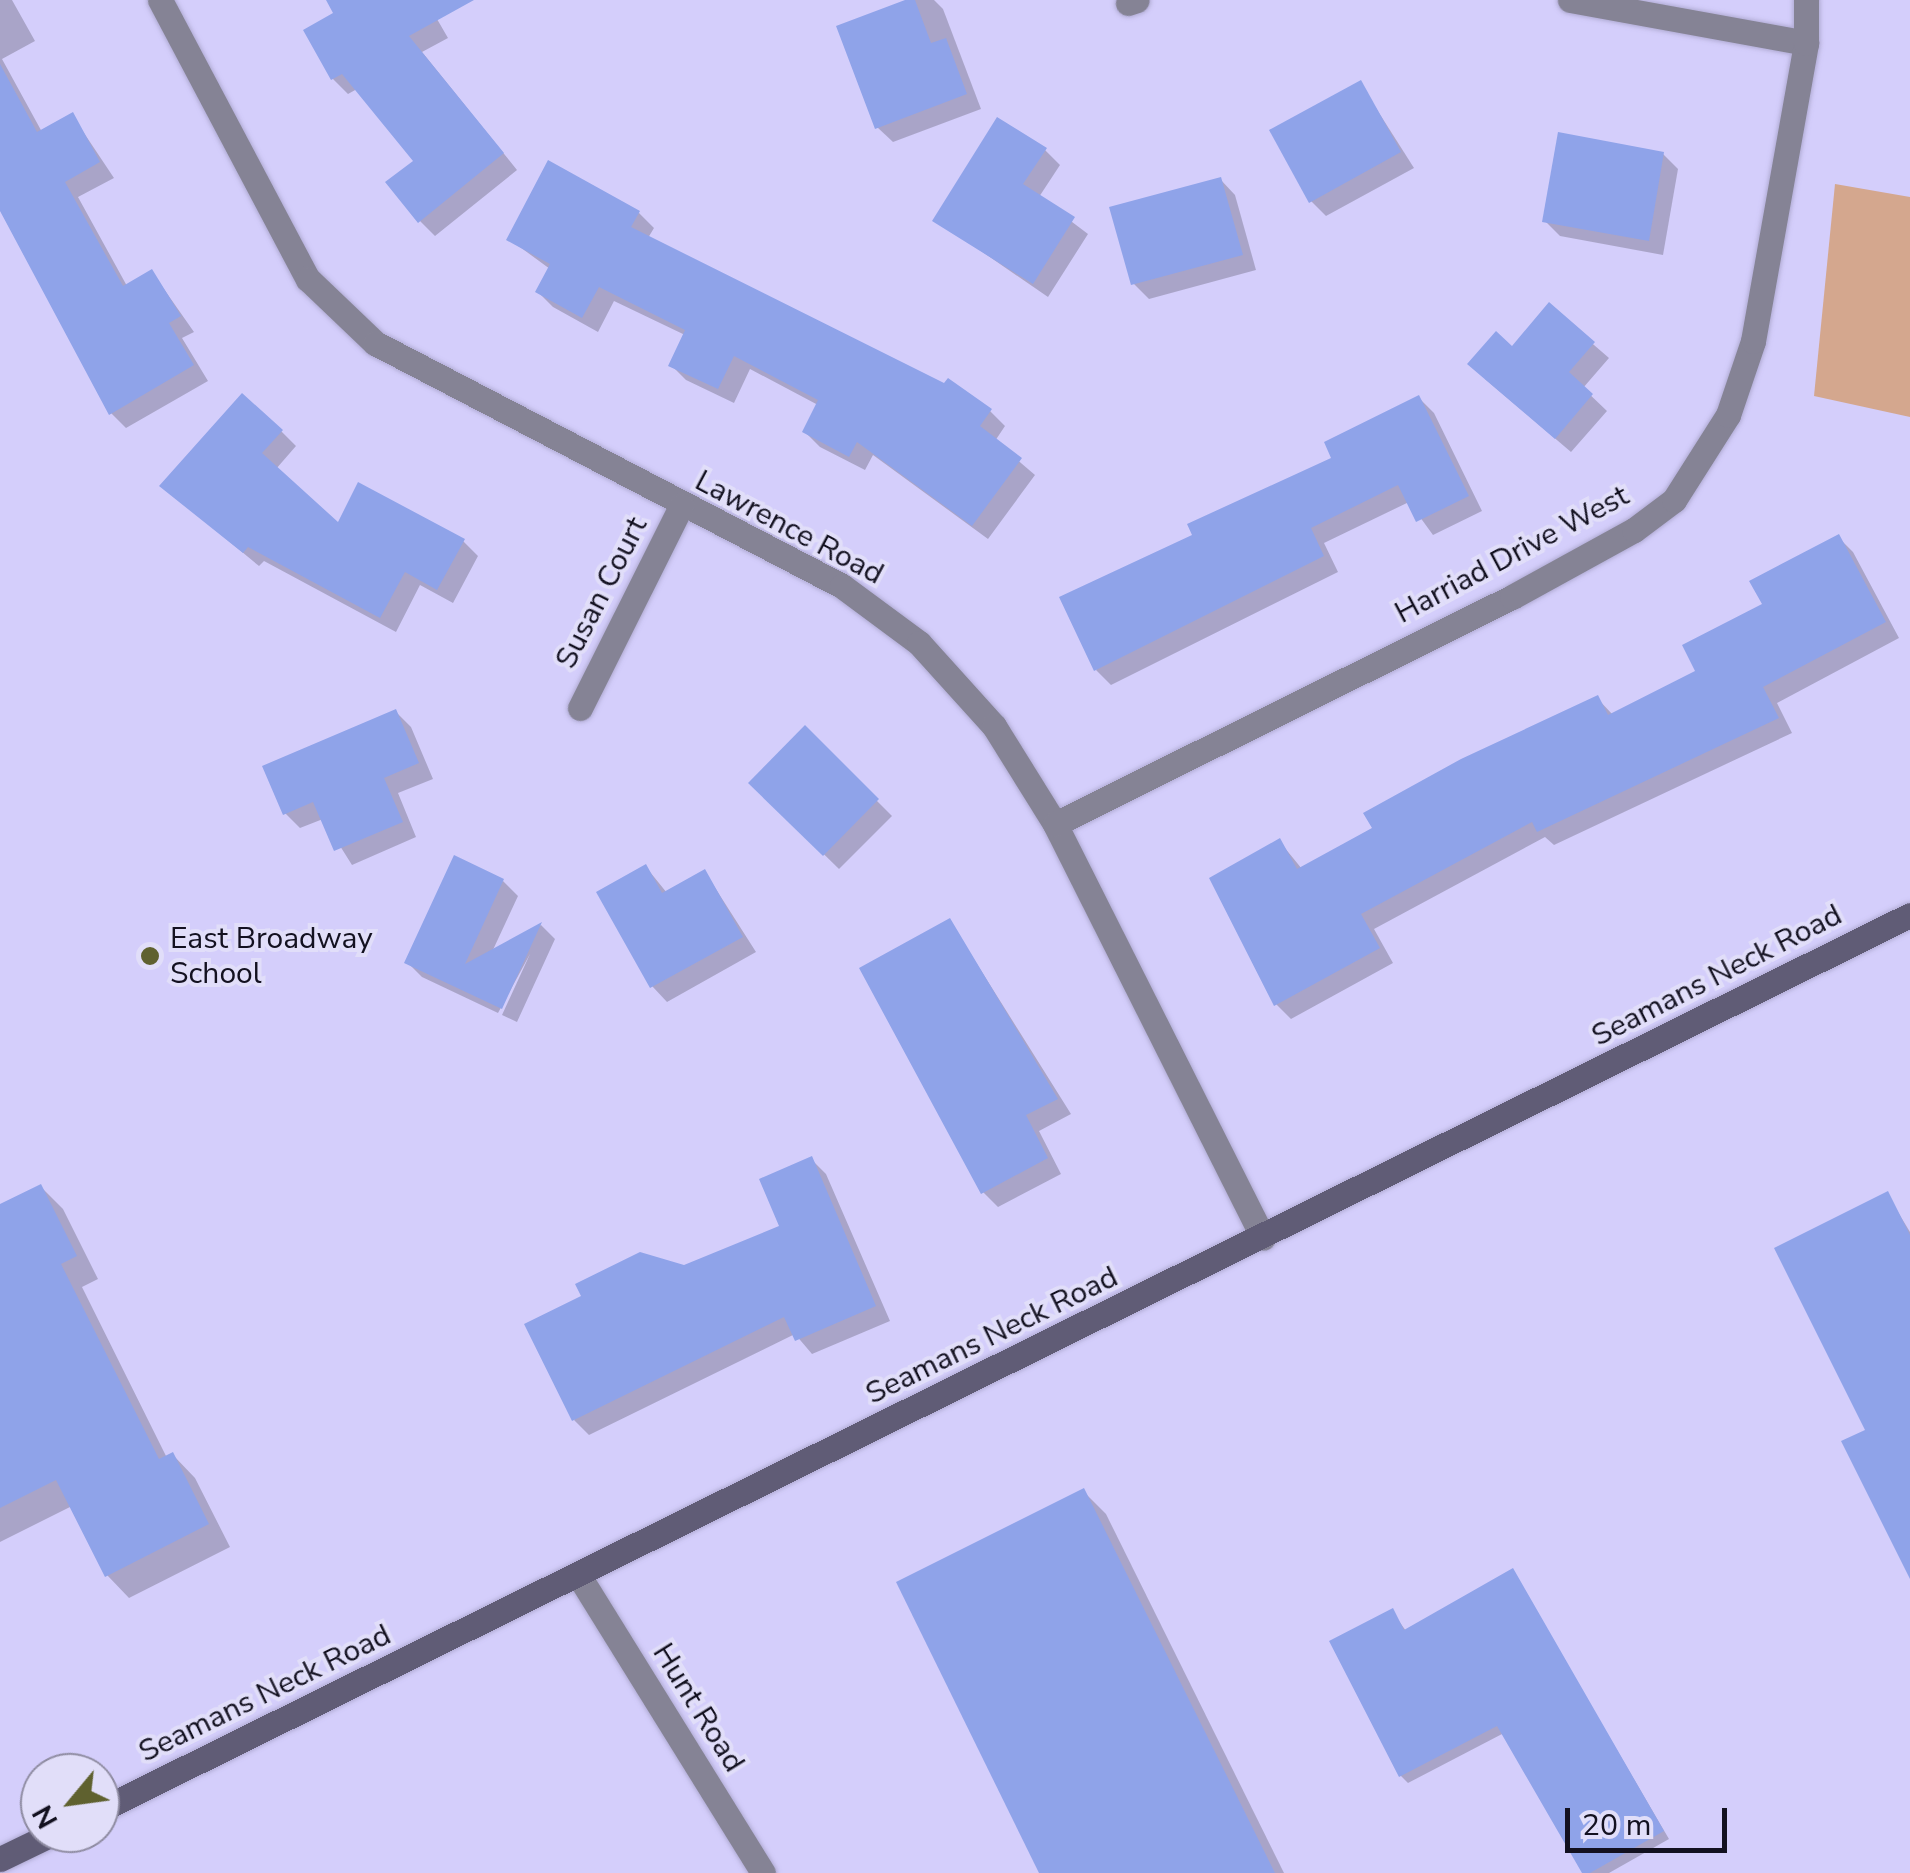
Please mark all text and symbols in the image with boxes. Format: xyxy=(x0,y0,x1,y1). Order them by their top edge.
street label: Lawrence Road xyxy=(689,463,889,593)
street label: Harriad Drive West xyxy=(1389,478,1635,632)
street label: Susan Court xyxy=(548,511,656,675)
street label: Seamans Neck Road xyxy=(1586,897,1848,1055)
place label: East Broadway School xyxy=(170,921,373,992)
marker: East Broadway School xyxy=(139,945,161,967)
street label: Seamans Neck Road xyxy=(860,1259,1124,1413)
street label: Seamans Neck Road xyxy=(133,1617,397,1771)
street label: Hunt Road xyxy=(644,1637,752,1779)
north arrow xyxy=(20,1753,120,1853)
scale bar xyxy=(1570,1788,1732,1850)
text: N xyxy=(24,1798,67,1835)
text: 20 m xyxy=(1582,1805,1651,1846)

